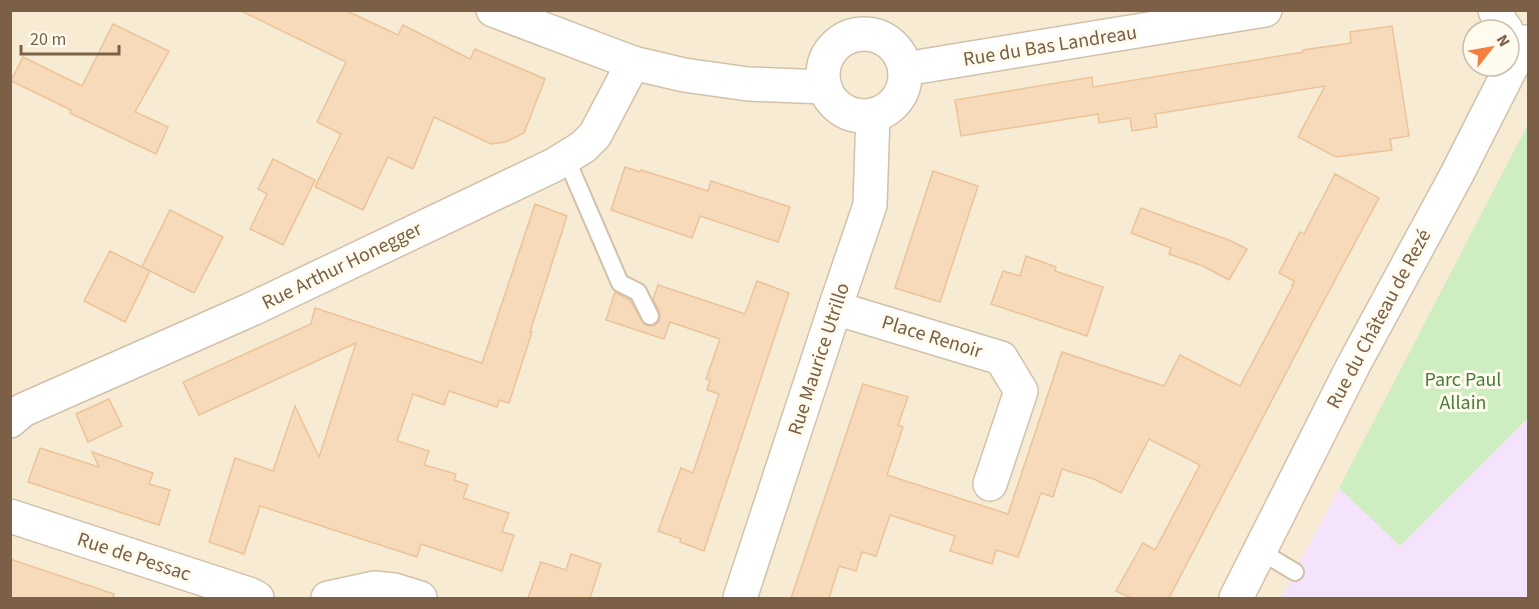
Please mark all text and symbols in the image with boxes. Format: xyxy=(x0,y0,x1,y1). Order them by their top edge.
scale bar xyxy=(21,18,118,56)
street label: Rue du Bas Landreau xyxy=(961,18,1139,74)
north arrow xyxy=(1461,18,1521,78)
text: 20 m xyxy=(30,27,66,52)
text: N xyxy=(1491,31,1515,51)
street label: Rue Arthur Honegger xyxy=(257,215,427,317)
street label: Rue du Château de Rezé xyxy=(1320,224,1438,414)
street label: Rue Maurice Utrillo xyxy=(781,279,857,439)
street label: Place Renoir xyxy=(878,308,986,366)
park label: Parc Paul Allain xyxy=(1425,366,1501,417)
street label: Rue de Pessac xyxy=(74,525,194,589)

